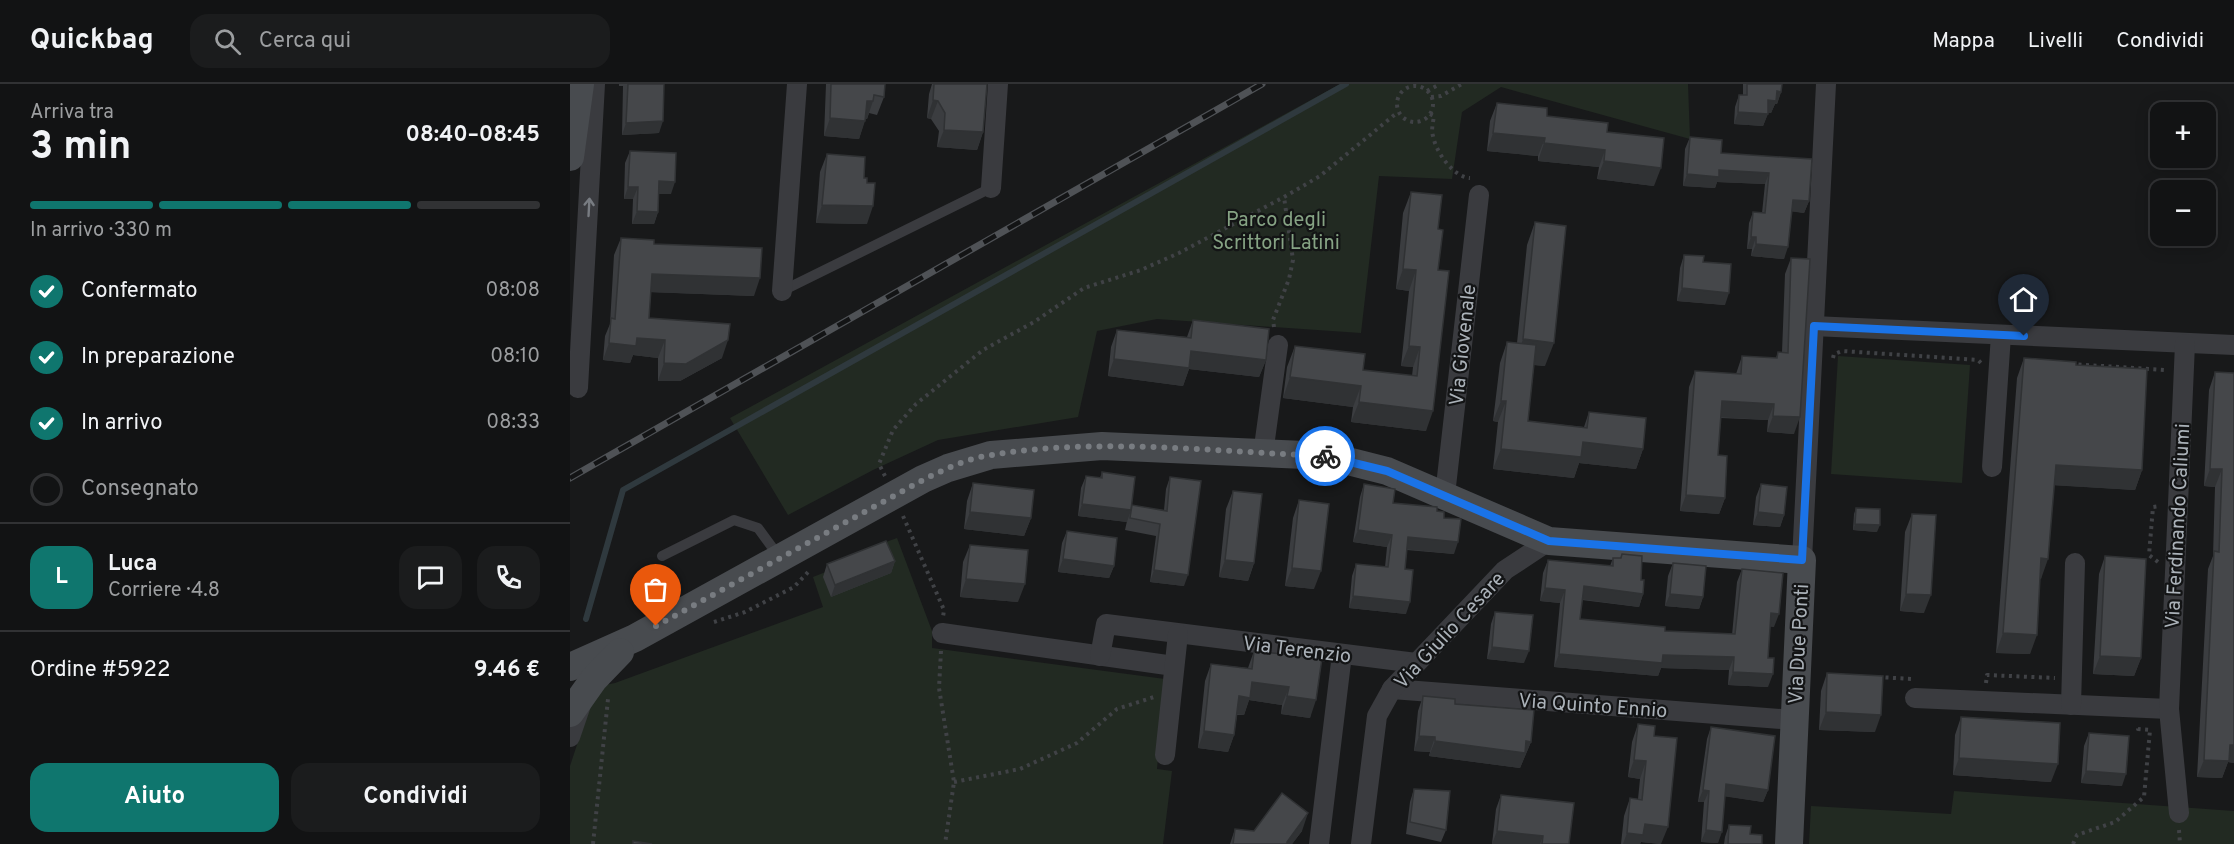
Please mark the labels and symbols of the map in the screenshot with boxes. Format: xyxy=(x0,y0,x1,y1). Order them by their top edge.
one-way arrow xyxy=(583,198,594,218)
park label: Parco degli Scrittori Latini xyxy=(1212,208,1340,257)
pin xyxy=(1998,274,2049,336)
street label: Via Giovenale xyxy=(1445,283,1483,407)
street label: Via Ferdinando Caliumi xyxy=(2161,423,2197,629)
courier xyxy=(1295,426,1355,486)
pin xyxy=(630,564,681,626)
street label: Via Giulio Cesare xyxy=(1389,567,1512,696)
street label: Via Due Ponti xyxy=(1784,583,1816,705)
street label: Via Terenzio xyxy=(1241,631,1353,671)
street label: Via Quinto Ennio xyxy=(1517,689,1668,725)

